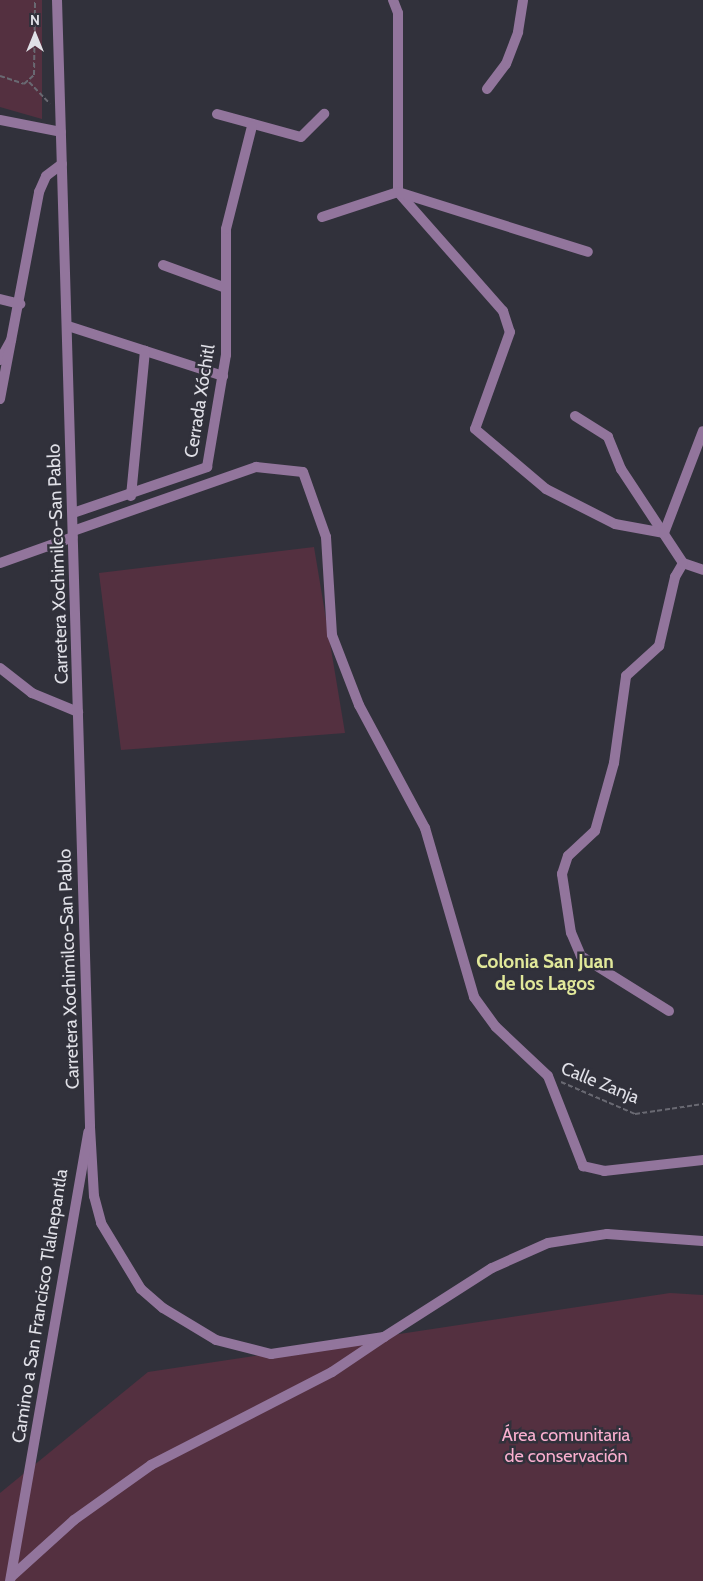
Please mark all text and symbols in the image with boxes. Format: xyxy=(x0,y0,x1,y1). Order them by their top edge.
north arrow xyxy=(10,10,60,60)
text: N xyxy=(30,11,40,29)
street label: Cerrada Xóchitl xyxy=(180,343,220,459)
street label: Carretera Xochimilco-San Pablo xyxy=(43,444,73,684)
street label: Carretera Xochimilco-San Pablo xyxy=(54,849,84,1089)
district label: Colonia San Juan de los Lagos xyxy=(476,951,614,995)
street label: Calle Zanja xyxy=(558,1058,642,1108)
street label: Camino a San Francisco Tlalnepantla xyxy=(8,1167,72,1445)
park label: Área comunitaria de conservación xyxy=(502,1425,630,1468)

